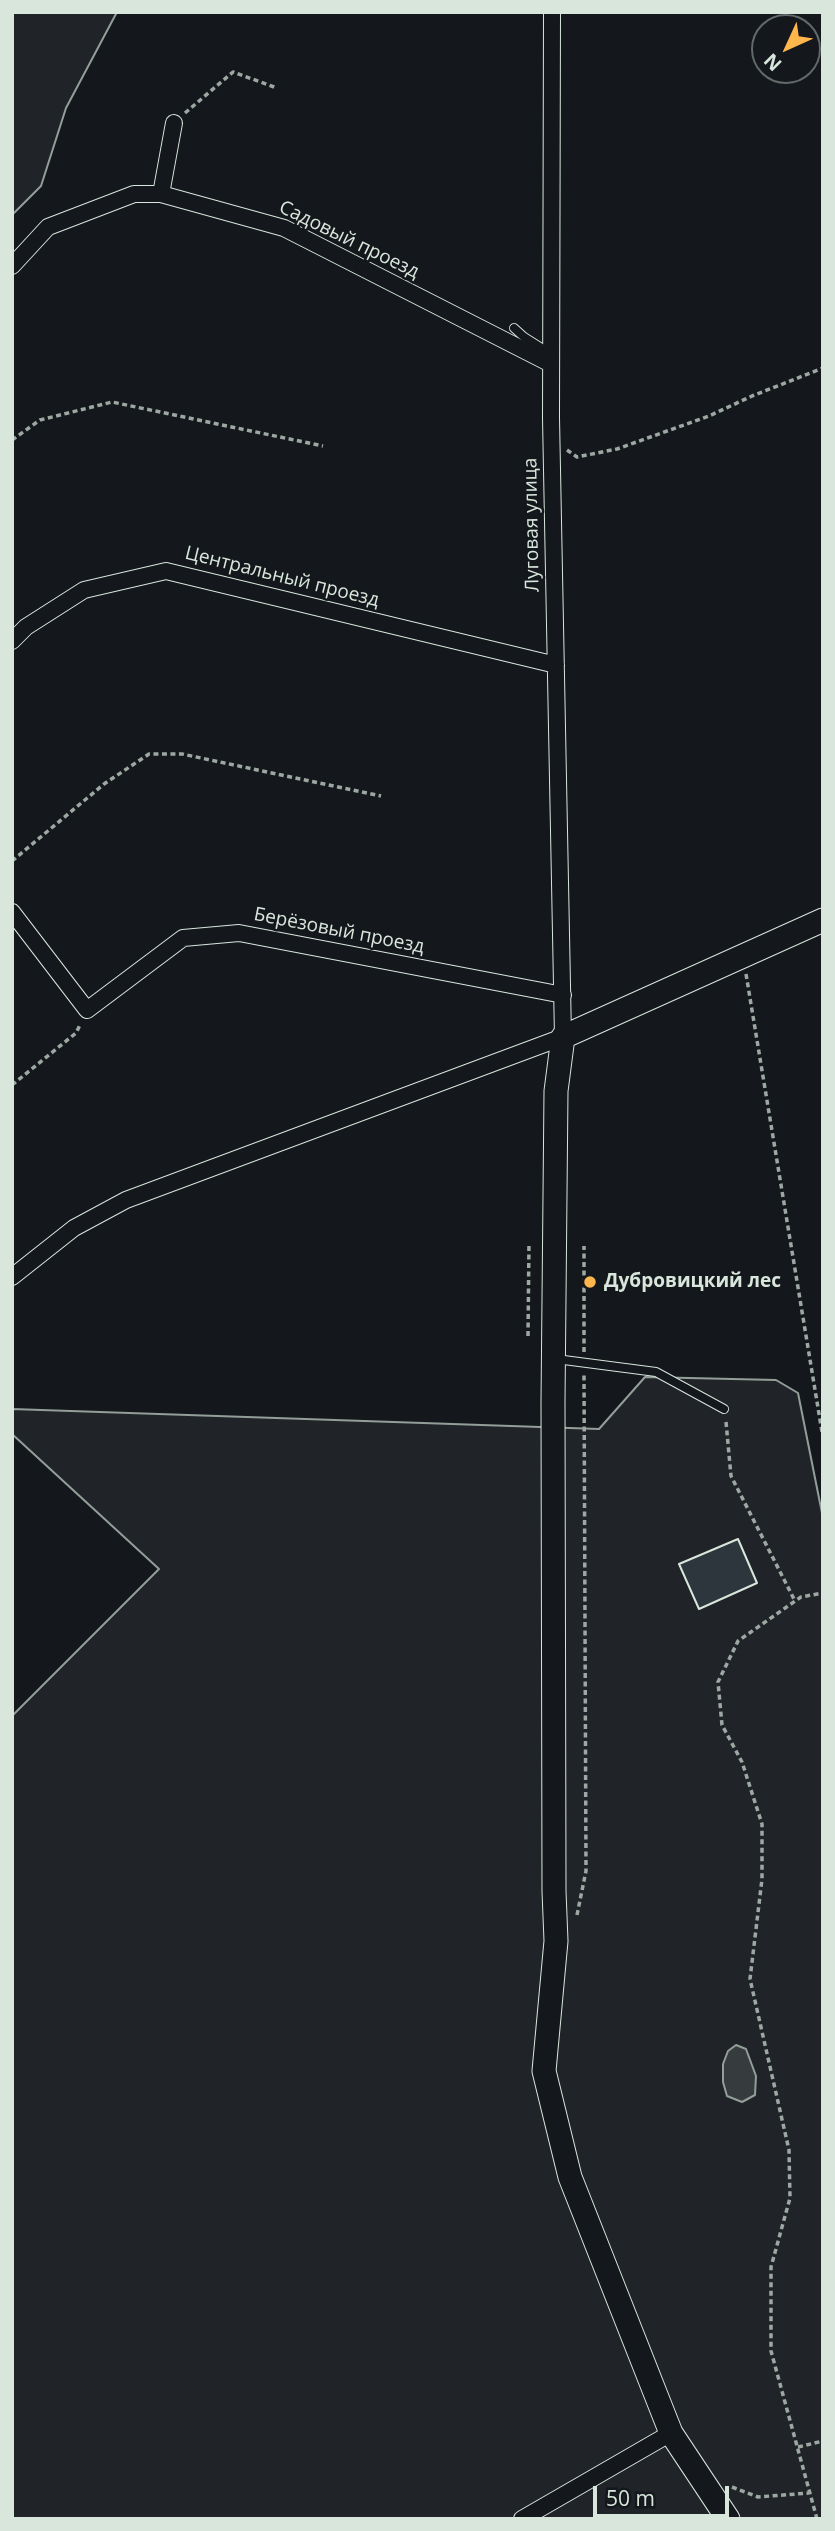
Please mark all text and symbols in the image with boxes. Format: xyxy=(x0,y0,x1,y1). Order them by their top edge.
north arrow xyxy=(751,14,821,84)
text: N xyxy=(758,48,787,77)
street label: Садовый проезд xyxy=(275,196,423,284)
street label: Луговая улица xyxy=(519,458,545,592)
street label: Центральный проезд xyxy=(183,542,381,612)
street label: Берёзовый проезд xyxy=(252,903,426,959)
place label: Дубровицкий лес xyxy=(604,1271,781,1293)
marker: Дубровицкий лес xyxy=(582,1274,598,1290)
scale bar xyxy=(597,2472,734,2516)
text: 50 m xyxy=(606,2484,655,2512)

